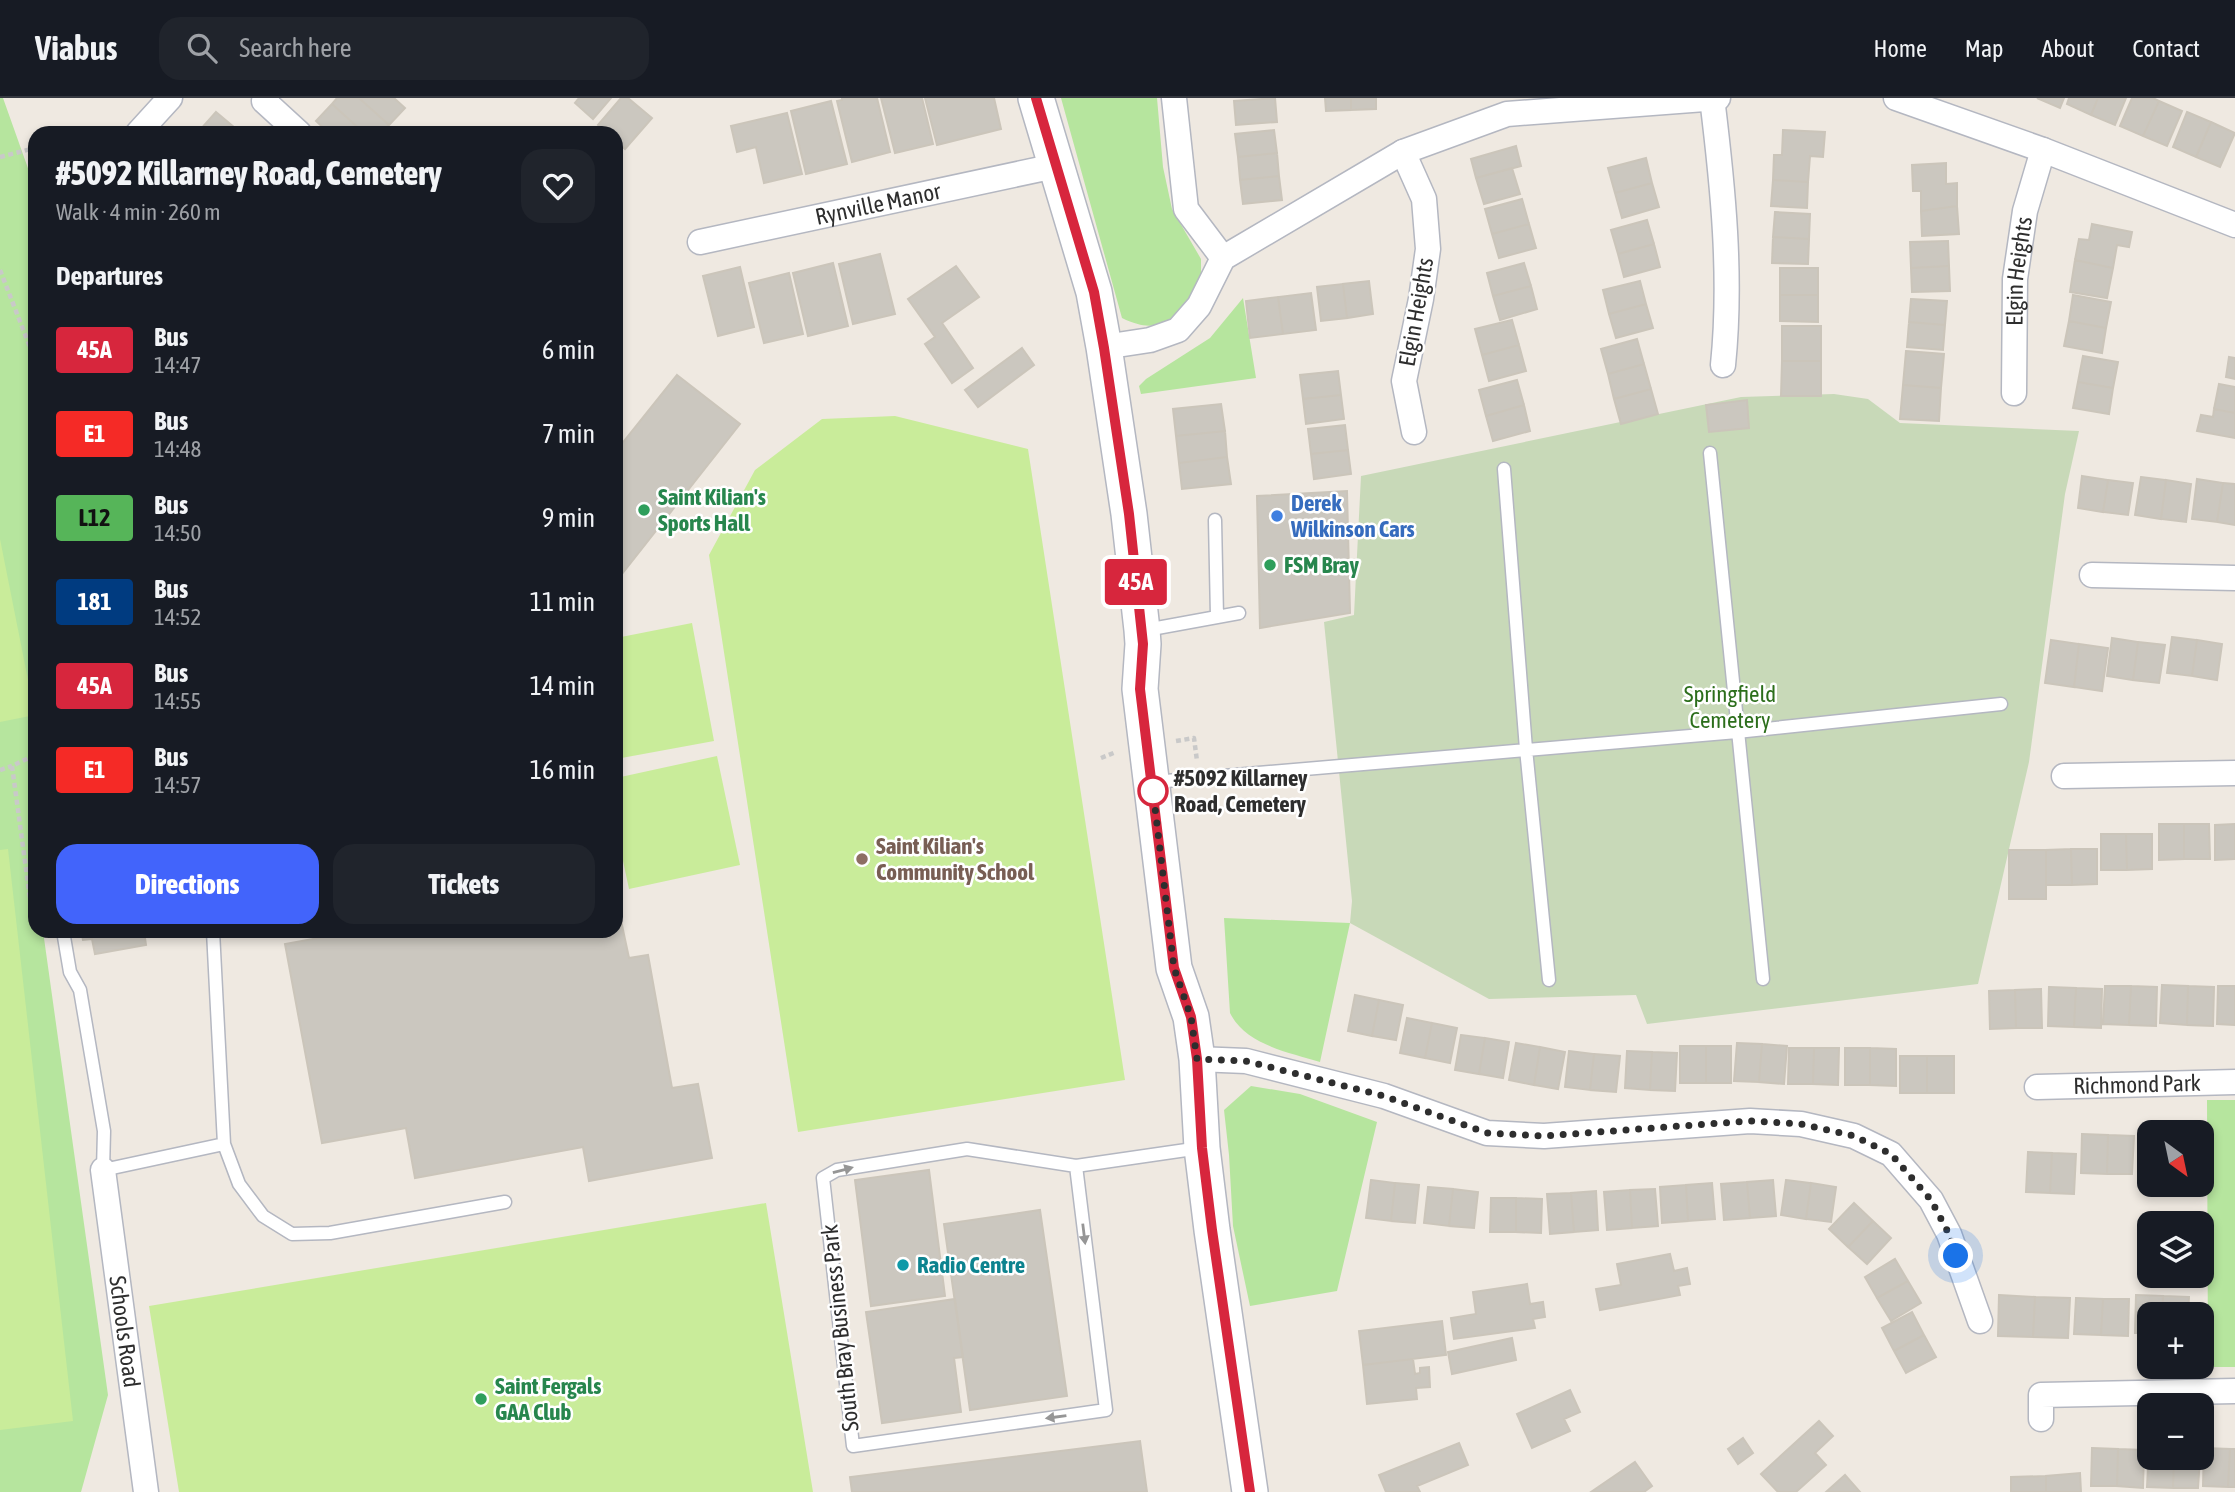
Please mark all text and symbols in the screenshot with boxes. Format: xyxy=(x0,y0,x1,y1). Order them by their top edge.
search box xyxy=(159,17,649,80)
text: Viabus xyxy=(35,29,117,67)
icon: search xyxy=(183,29,221,67)
text: Search here xyxy=(239,33,352,63)
text: Home xyxy=(1873,35,1927,62)
text: Map xyxy=(1965,35,2003,62)
text: About xyxy=(2041,35,2094,62)
text: Contact xyxy=(2132,35,2200,62)
button: heart xyxy=(521,149,595,223)
text: #5092 Killarney Road, Cemetery xyxy=(56,154,442,192)
street label: Rynville Manor xyxy=(813,178,944,230)
text: Walk · 4 min · 260 m xyxy=(56,199,220,225)
street label: Elgin Heights xyxy=(2002,215,2037,326)
street label: Elgin Heights xyxy=(1394,256,1438,368)
text: Departures xyxy=(56,261,163,291)
text: Bus xyxy=(154,322,188,352)
text: 6 min xyxy=(542,335,595,365)
text: 45A xyxy=(77,336,112,363)
text: 14:47 xyxy=(154,352,201,378)
text: Bus xyxy=(154,406,188,436)
text: 7 min xyxy=(542,419,595,449)
text: E1 xyxy=(84,420,105,447)
text: 14:48 xyxy=(154,436,201,462)
place label: Saint Kilian's Sports Hall xyxy=(658,484,766,536)
text: Bus xyxy=(154,490,188,520)
place label: Derek Wilkinson Cars xyxy=(1290,490,1415,542)
marker: Saint Kilian's Sports Hall xyxy=(636,502,652,518)
text: 9 min xyxy=(542,503,595,533)
text: L12 xyxy=(79,504,110,531)
marker: Derek Wilkinson Cars xyxy=(1269,508,1285,524)
text: 14:50 xyxy=(154,520,201,546)
place label: FSM Bray xyxy=(1284,552,1359,578)
marker: FSM Bray xyxy=(1262,557,1278,573)
line badge: 45A xyxy=(1096,559,1176,605)
text: 45A xyxy=(1119,568,1153,595)
text: Bus xyxy=(154,574,188,604)
text: 11 min xyxy=(530,587,595,617)
text: 181 xyxy=(78,588,111,615)
text: 14:52 xyxy=(154,604,201,630)
text: Bus xyxy=(154,658,188,688)
text: 14 min xyxy=(530,671,595,701)
text: 45A xyxy=(77,672,112,699)
park label: Springfield Cemetery xyxy=(1684,681,1776,733)
text: 14:55 xyxy=(154,688,201,714)
text: Bus xyxy=(154,742,188,772)
text: 16 min xyxy=(530,755,595,785)
text: E1 xyxy=(84,756,105,783)
place label: #5092 Killarney Road, Cemetery xyxy=(1173,765,1308,817)
text: 14:57 xyxy=(154,772,201,798)
marker: #5092 Killarney Road, Cemetery xyxy=(1138,776,1168,806)
place label: Saint Kilian's Community School xyxy=(876,833,1035,885)
button: Directions xyxy=(56,844,319,924)
button: Tickets xyxy=(333,844,595,924)
marker: Saint Kilian's Community School xyxy=(854,851,870,867)
street label: Richmond Park xyxy=(2073,1070,2201,1099)
north arrow xyxy=(2137,1120,2214,1197)
map controls xyxy=(2137,1120,2214,1470)
one-way arrow xyxy=(832,1164,854,1175)
button: layers xyxy=(2137,1211,2214,1288)
street label: South Bray Business Park xyxy=(816,1223,864,1433)
one-way arrow xyxy=(1079,1223,1090,1245)
your location xyxy=(1938,1238,1973,1273)
place label: Radio Centre xyxy=(917,1252,1025,1278)
marker: Radio Centre xyxy=(895,1257,911,1273)
street label: Schools Road xyxy=(104,1274,145,1389)
button: + xyxy=(2137,1302,2214,1379)
place label: Saint Fergals GAA Club xyxy=(495,1373,601,1425)
marker: Saint Fergals GAA Club xyxy=(473,1391,489,1407)
button: − xyxy=(2137,1393,2214,1470)
one-way arrow xyxy=(1045,1412,1067,1423)

